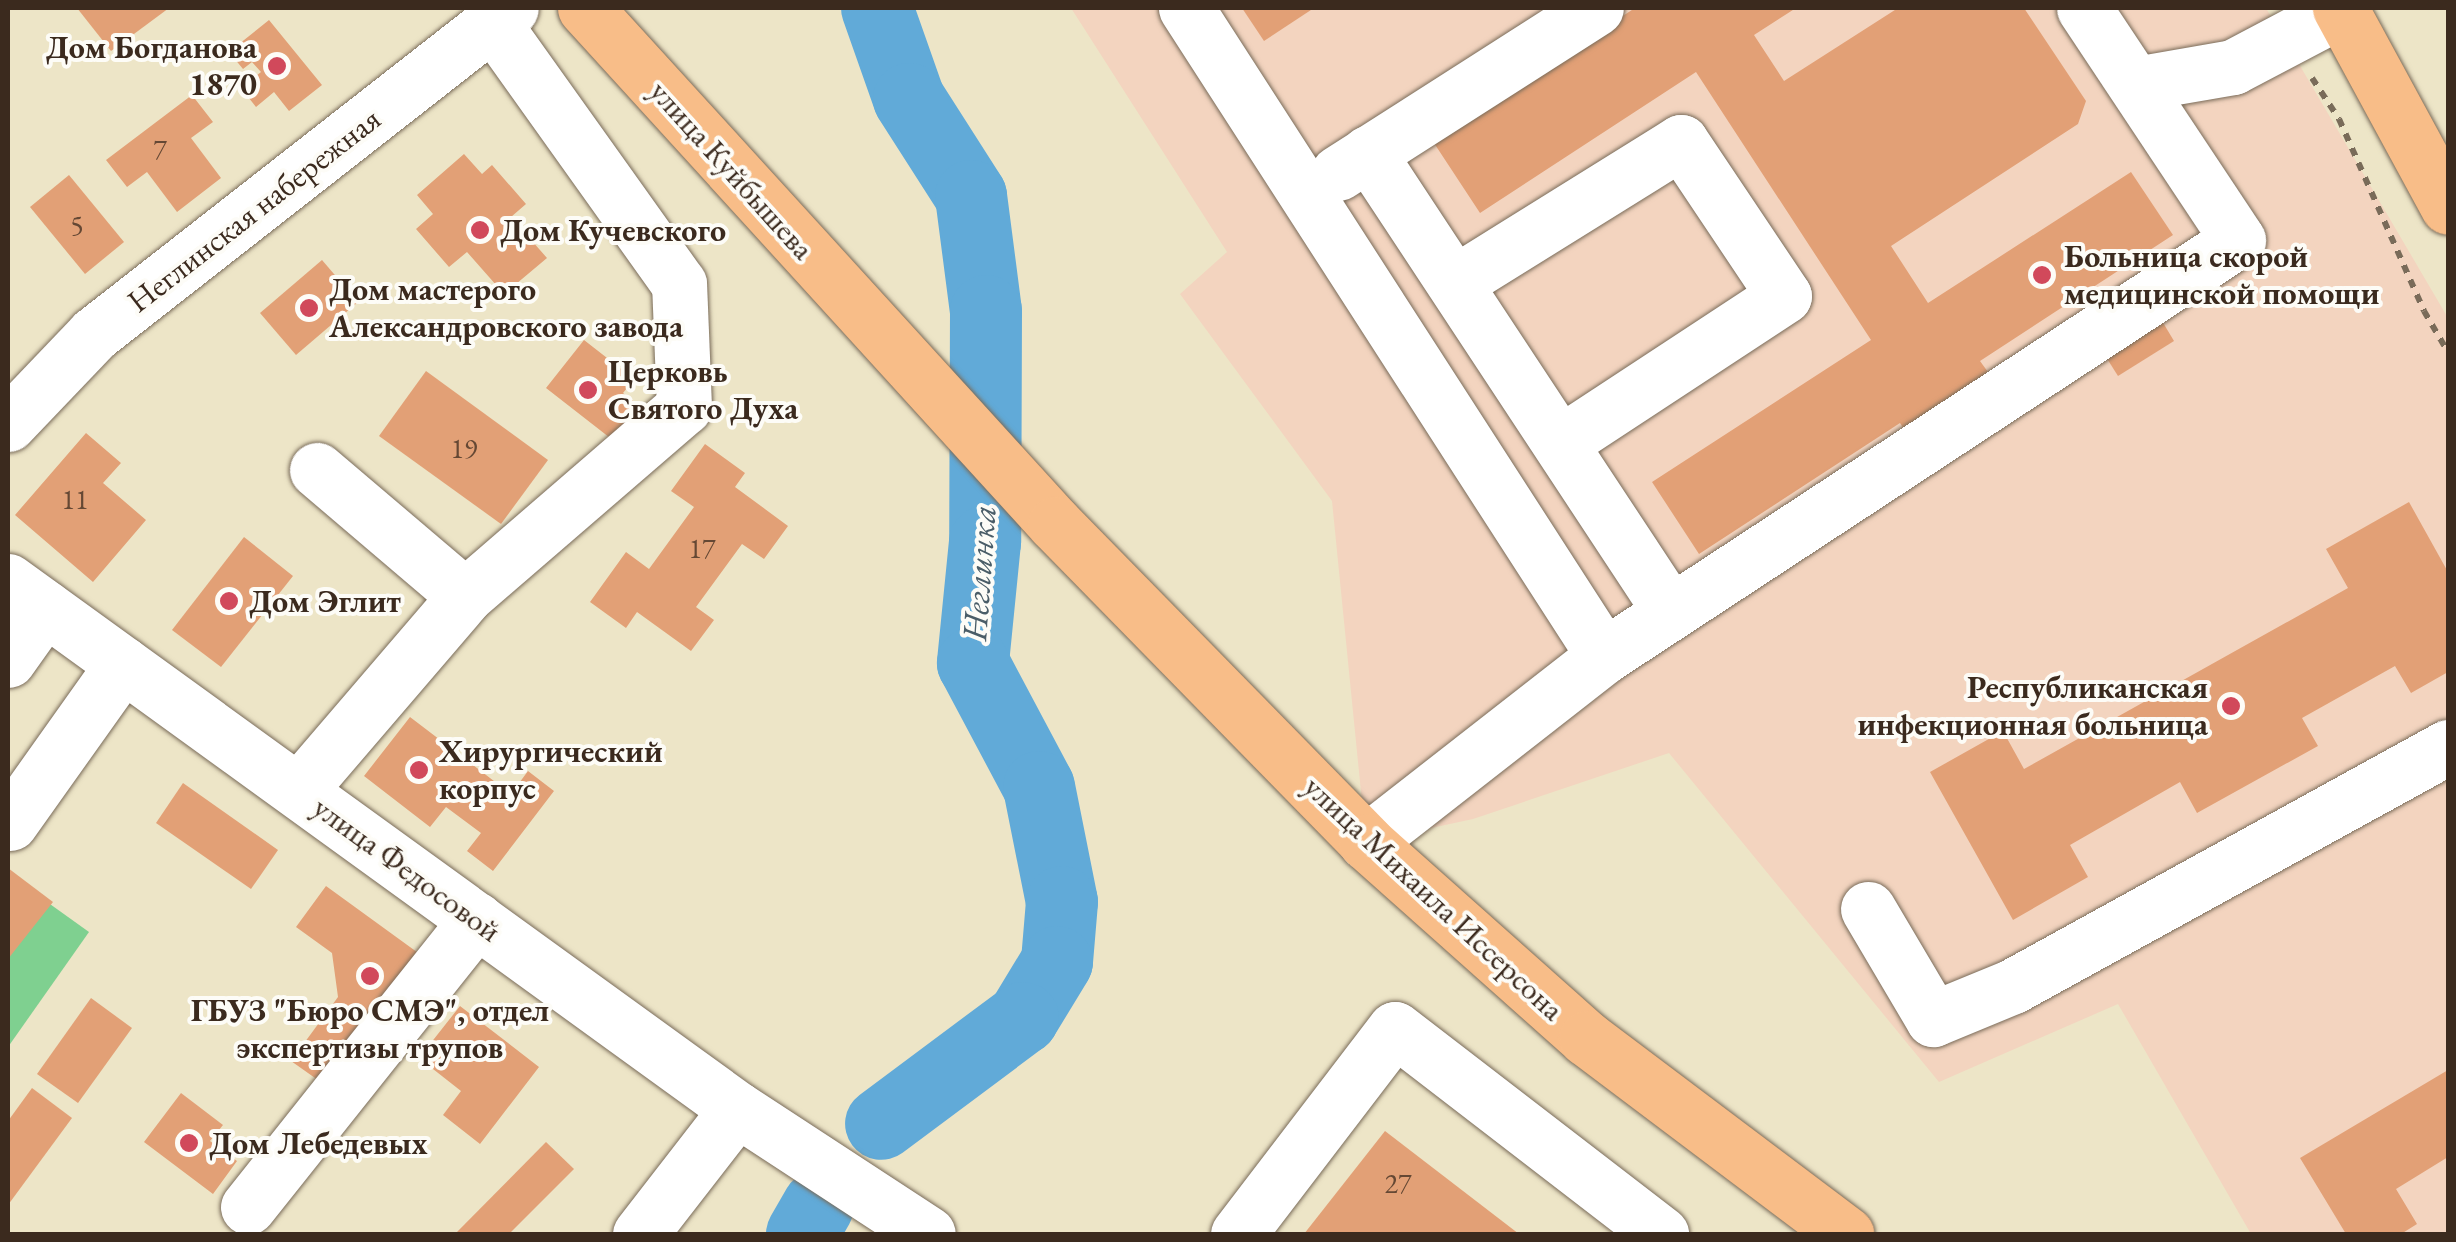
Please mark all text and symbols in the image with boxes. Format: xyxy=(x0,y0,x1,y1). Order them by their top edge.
place label: Дом Богданова 1870 xyxy=(46,29,257,104)
marker: Дом Богданова 1870 xyxy=(266,55,288,77)
street label: улица Куйбышева xyxy=(642,73,822,267)
street label: Неглинская набережная xyxy=(120,99,388,321)
house number: 7 xyxy=(153,132,167,166)
house number: 5 xyxy=(70,208,84,242)
place label: Дом Кучевского xyxy=(500,211,726,249)
marker: Дом Кучевского xyxy=(469,219,491,241)
place label: Больница скорой медицинской помощи xyxy=(2064,238,2379,313)
marker: Больница скорой медицинской помощи xyxy=(2029,262,2055,288)
place label: Дом мастерого Александровского завода xyxy=(329,271,683,346)
marker: Дом мастерого Александровского завода xyxy=(298,297,320,319)
place label: Церковь Святого Духа xyxy=(608,353,798,428)
marker: Церковь Святого Духа xyxy=(577,379,599,401)
house number: 19 xyxy=(451,431,477,465)
house number: 11 xyxy=(62,482,88,516)
water label: Неглинка xyxy=(953,504,1005,642)
house number: 17 xyxy=(689,531,715,565)
place label: Дом Эглит xyxy=(249,582,401,620)
marker: Дом Эглит xyxy=(218,590,240,612)
place label: Республиканская инфекционная больница xyxy=(1858,669,2208,744)
marker: Республиканская инфекционная больница xyxy=(2218,693,2244,719)
place label: Хирургический корпус xyxy=(439,733,663,808)
marker: Хирургический корпус xyxy=(408,759,430,781)
street label: улица Михаила Иссерсона xyxy=(1296,767,1572,1029)
street label: улица Федосовой xyxy=(306,788,508,950)
marker: ГБУЗ "Бюро СМЭ", отдел экспертизы трупов xyxy=(359,965,381,987)
place label: ГБУЗ "Бюро СМЭ", отдел экспертизы трупов xyxy=(191,992,549,1067)
place label: Дом Лебедевых xyxy=(209,1124,428,1162)
marker: Дом Лебедевых xyxy=(178,1132,200,1154)
house number: 27 xyxy=(1385,1166,1411,1200)

